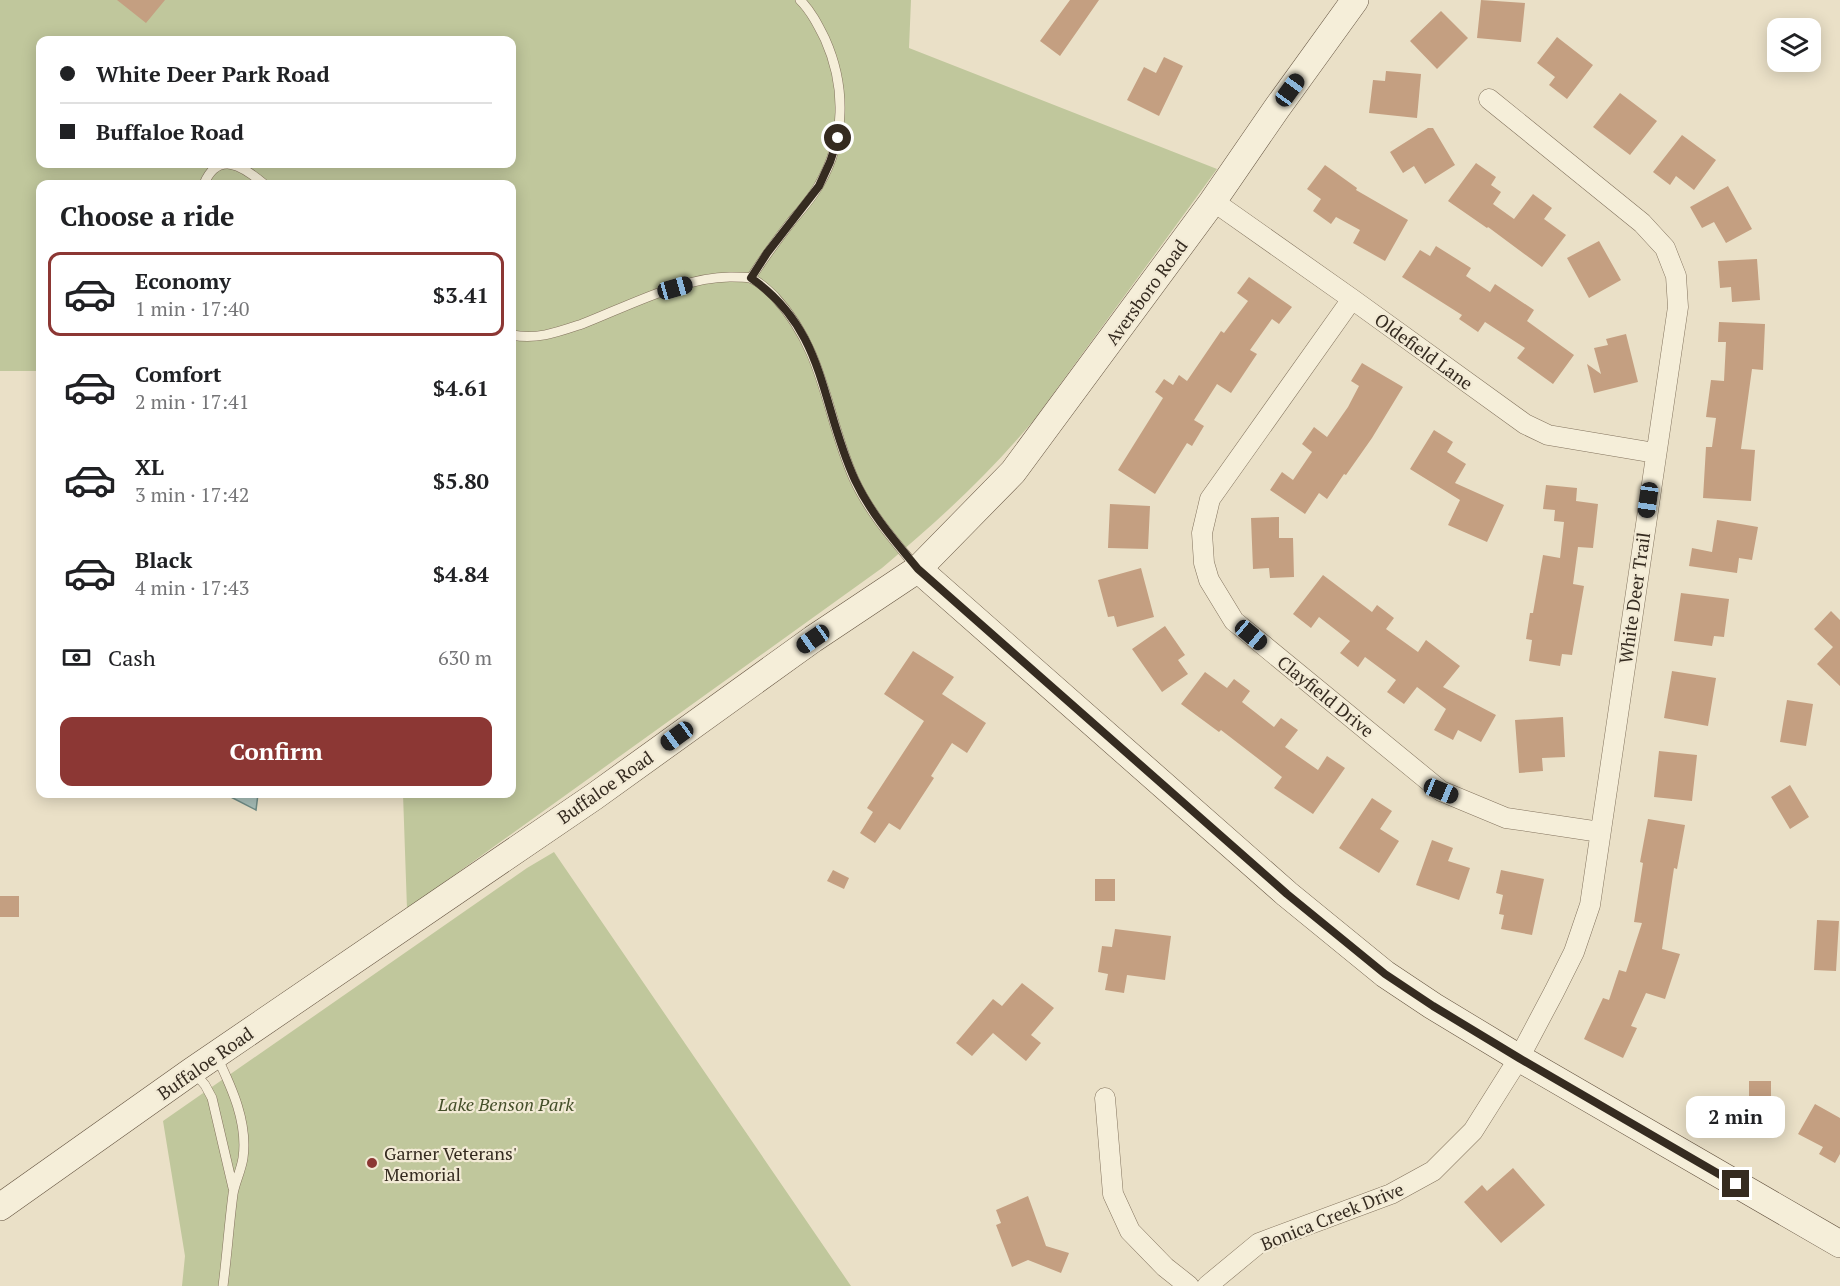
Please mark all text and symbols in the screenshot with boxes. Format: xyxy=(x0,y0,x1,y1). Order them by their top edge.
map controls xyxy=(1767,18,1821,72)
button: layers xyxy=(1767,18,1821,72)
text: White Deer Park Road xyxy=(96,59,330,88)
car xyxy=(1272,70,1308,110)
text: Buffaloe Road xyxy=(96,117,244,146)
route start xyxy=(824,124,851,151)
text: Choose a ride xyxy=(60,198,235,234)
street label: Aversboro Road xyxy=(1100,234,1192,350)
text: Economy xyxy=(135,266,231,295)
icon: car xyxy=(63,267,117,321)
car xyxy=(655,274,695,302)
text: $3.41 xyxy=(433,280,489,309)
text: 1 min · 17:40 xyxy=(135,295,249,322)
street label: Oldefield Lane xyxy=(1370,307,1478,395)
text: Comfort xyxy=(135,359,221,388)
icon: car xyxy=(63,360,117,414)
text: $4.61 xyxy=(433,373,489,402)
text: 2 min · 17:41 xyxy=(135,388,249,415)
text: XL xyxy=(135,452,164,481)
icon: car xyxy=(63,453,117,507)
text: $5.80 xyxy=(433,466,489,495)
text: 3 min · 17:42 xyxy=(135,481,249,508)
car xyxy=(1637,481,1659,519)
street label: White Deer Trail xyxy=(1613,531,1655,665)
text: Black xyxy=(135,545,192,574)
icon: car xyxy=(63,546,117,600)
text: $4.84 xyxy=(433,559,489,588)
text: 4 min · 17:43 xyxy=(135,574,249,601)
car xyxy=(1231,617,1271,653)
car xyxy=(793,621,833,657)
icon: cash xyxy=(60,641,93,674)
text: Cash xyxy=(108,643,156,672)
text: 630 m xyxy=(438,644,492,671)
street label: Clayfield Drive xyxy=(1273,650,1379,742)
button: Confirm xyxy=(60,717,492,786)
car xyxy=(657,718,697,754)
street label: Buffaloe Road xyxy=(552,745,658,829)
car xyxy=(1421,776,1461,806)
street label: Buffaloe Road xyxy=(152,1021,258,1105)
park label: Lake Benson Park xyxy=(437,1092,574,1116)
callout: 2 min xyxy=(1686,1097,1786,1139)
text: 2 min xyxy=(1708,1103,1763,1130)
place label: Garner Veterans' Memorial xyxy=(384,1141,517,1186)
marker: Garner Veterans' Memorial xyxy=(365,1156,379,1170)
route end xyxy=(1722,1170,1749,1197)
street label: Bonica Creek Drive xyxy=(1257,1176,1407,1256)

